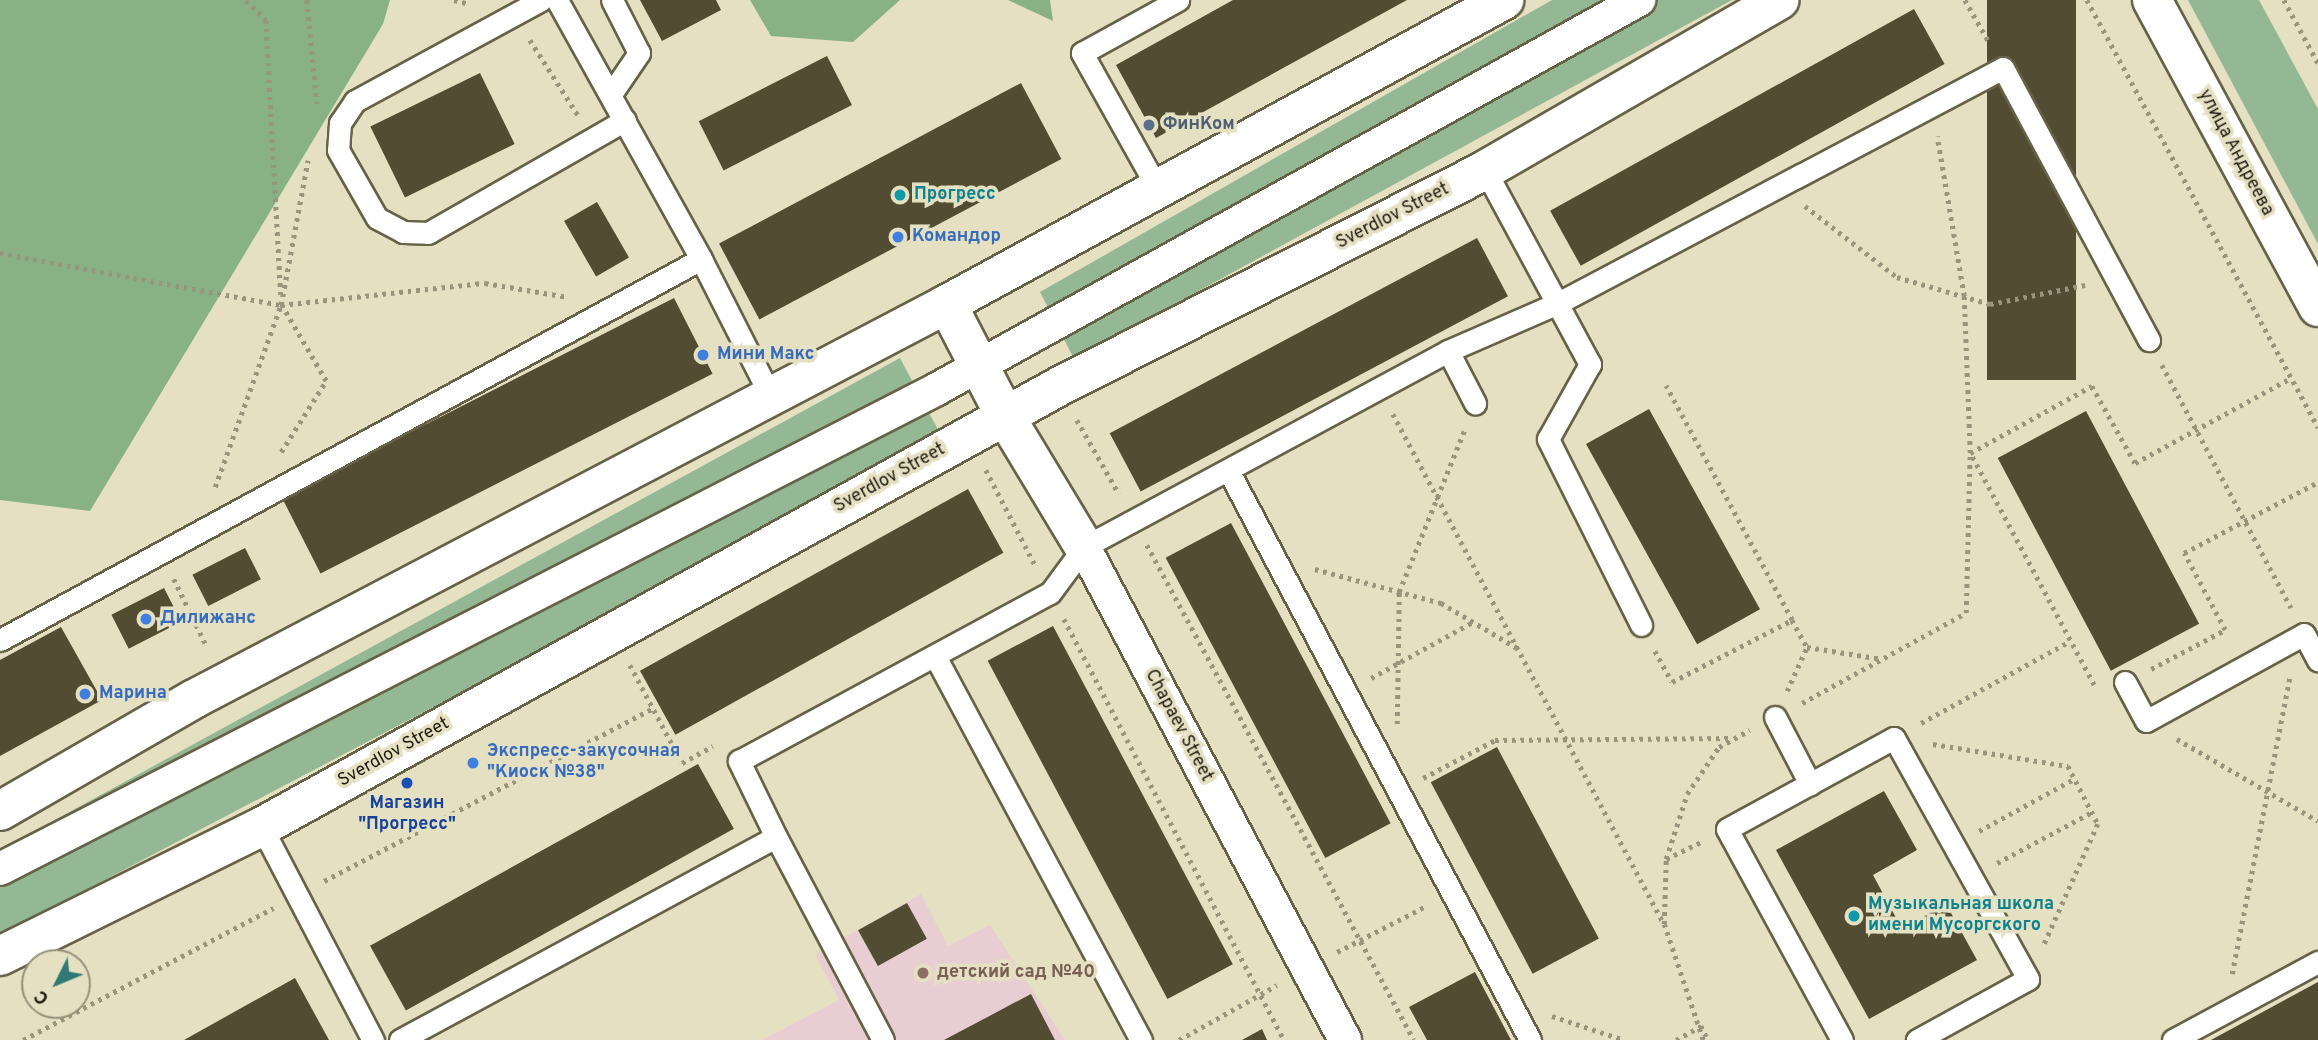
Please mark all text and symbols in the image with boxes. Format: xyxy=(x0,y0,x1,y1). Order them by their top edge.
street label: улица Андреева xyxy=(2192,86,2278,220)
place label: ФинКом xyxy=(1163,114,1235,136)
marker: ФинКом xyxy=(1141,117,1157,133)
street label: Sverdlov Street xyxy=(1333,179,1453,255)
place label: Прогресс xyxy=(914,184,996,206)
marker: Прогресс xyxy=(892,187,908,203)
place label: Командор xyxy=(912,226,1001,248)
marker: Командор xyxy=(890,229,906,245)
place label: Мини Макс xyxy=(717,344,815,366)
marker: Мини Макс xyxy=(695,347,711,363)
street label: Sverdlov Street xyxy=(831,440,949,518)
place label: Дилижанс xyxy=(160,608,256,630)
marker: Дилижанс xyxy=(138,611,154,627)
street label: Chapaev Street xyxy=(1139,666,1217,786)
place label: Марина xyxy=(99,683,167,705)
marker: Марина xyxy=(77,686,93,702)
street label: Sverdlov Street xyxy=(335,714,453,792)
place label: Экспресс-закусочная "Киоск №38" xyxy=(487,742,680,784)
marker: Экспресс-закусочная "Киоск №38" xyxy=(465,755,481,771)
marker: Магазин "Прогресс" xyxy=(399,775,415,791)
place label: Магазин "Прогресс" xyxy=(358,794,456,836)
place label: Музыкальная школа имени Мусоргского xyxy=(1868,895,2054,937)
marker: Музыкальная школа имени Мусоргского xyxy=(1846,908,1862,924)
north arrow xyxy=(21,949,91,1019)
place label: детский сад №40 xyxy=(937,962,1095,984)
marker: детский сад №40 xyxy=(915,965,931,981)
text: С xyxy=(29,984,55,1010)

